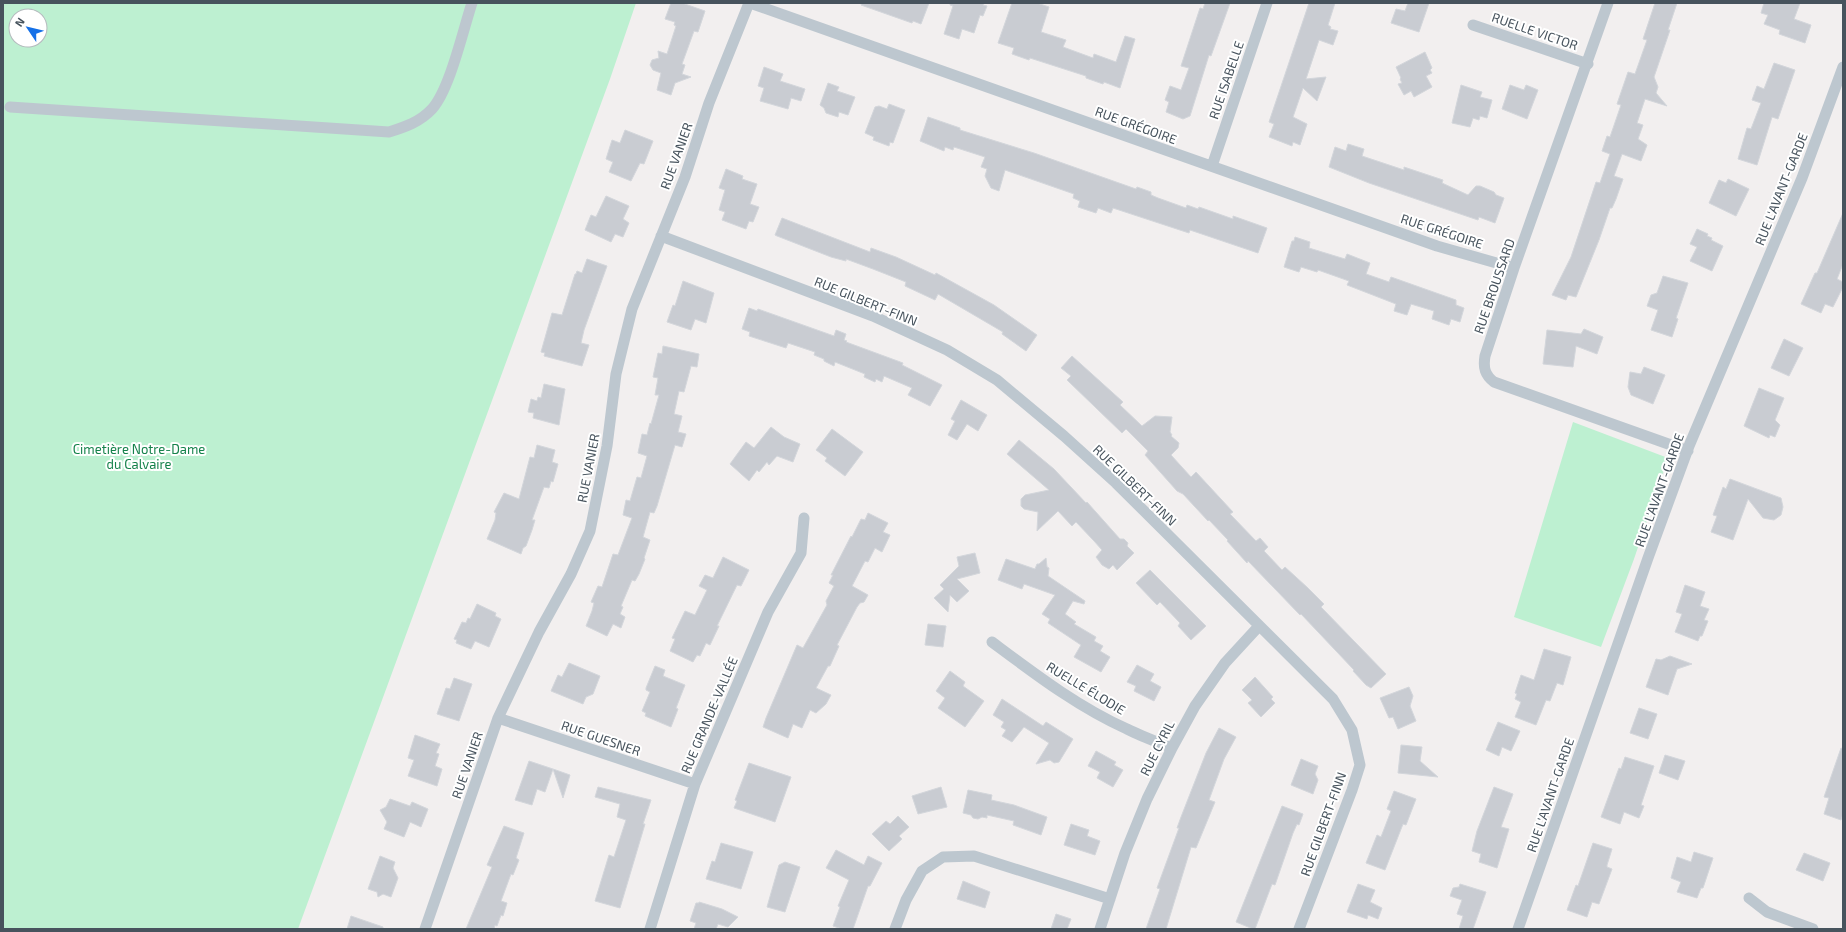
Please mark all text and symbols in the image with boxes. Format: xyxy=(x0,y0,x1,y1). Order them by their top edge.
north arrow xyxy=(8,8,48,48)
street label: RUELLE VICTOR xyxy=(1490,9,1580,53)
text: N xyxy=(12,15,27,29)
street label: RUE ISABELLE xyxy=(1205,39,1247,121)
street label: RUE GRÉGOIRE xyxy=(1093,102,1179,147)
street label: RUE VANIER xyxy=(657,120,695,192)
street label: RUE L'AVANT-GARDE xyxy=(1751,130,1811,248)
street label: RUE GRÉGOIRE xyxy=(1399,209,1486,252)
street label: RUE BROUSSARD xyxy=(1470,236,1518,336)
street label: RUE GILBERT-FINN xyxy=(812,273,920,329)
street label: RUE L'AVANT-GARDE xyxy=(1631,431,1687,549)
street label: RUE VANIER xyxy=(573,432,603,504)
park label: Cimetière Notre-Dame du Calvaire xyxy=(73,441,205,472)
street label: RUE GILBERT-FINN xyxy=(1090,441,1180,529)
street label: RUE GRANDE-VALLÉE xyxy=(676,654,741,776)
street label: RUELLE ÉLODIE xyxy=(1044,657,1129,718)
street label: RUE GUESNER xyxy=(559,717,643,759)
street label: RUE CYRIL xyxy=(1136,717,1178,778)
street label: RUE VANIER xyxy=(448,729,486,801)
street label: RUE L'AVANT-GARDE xyxy=(1523,736,1577,854)
street label: RUE GILBERT-FINN xyxy=(1297,770,1349,878)

